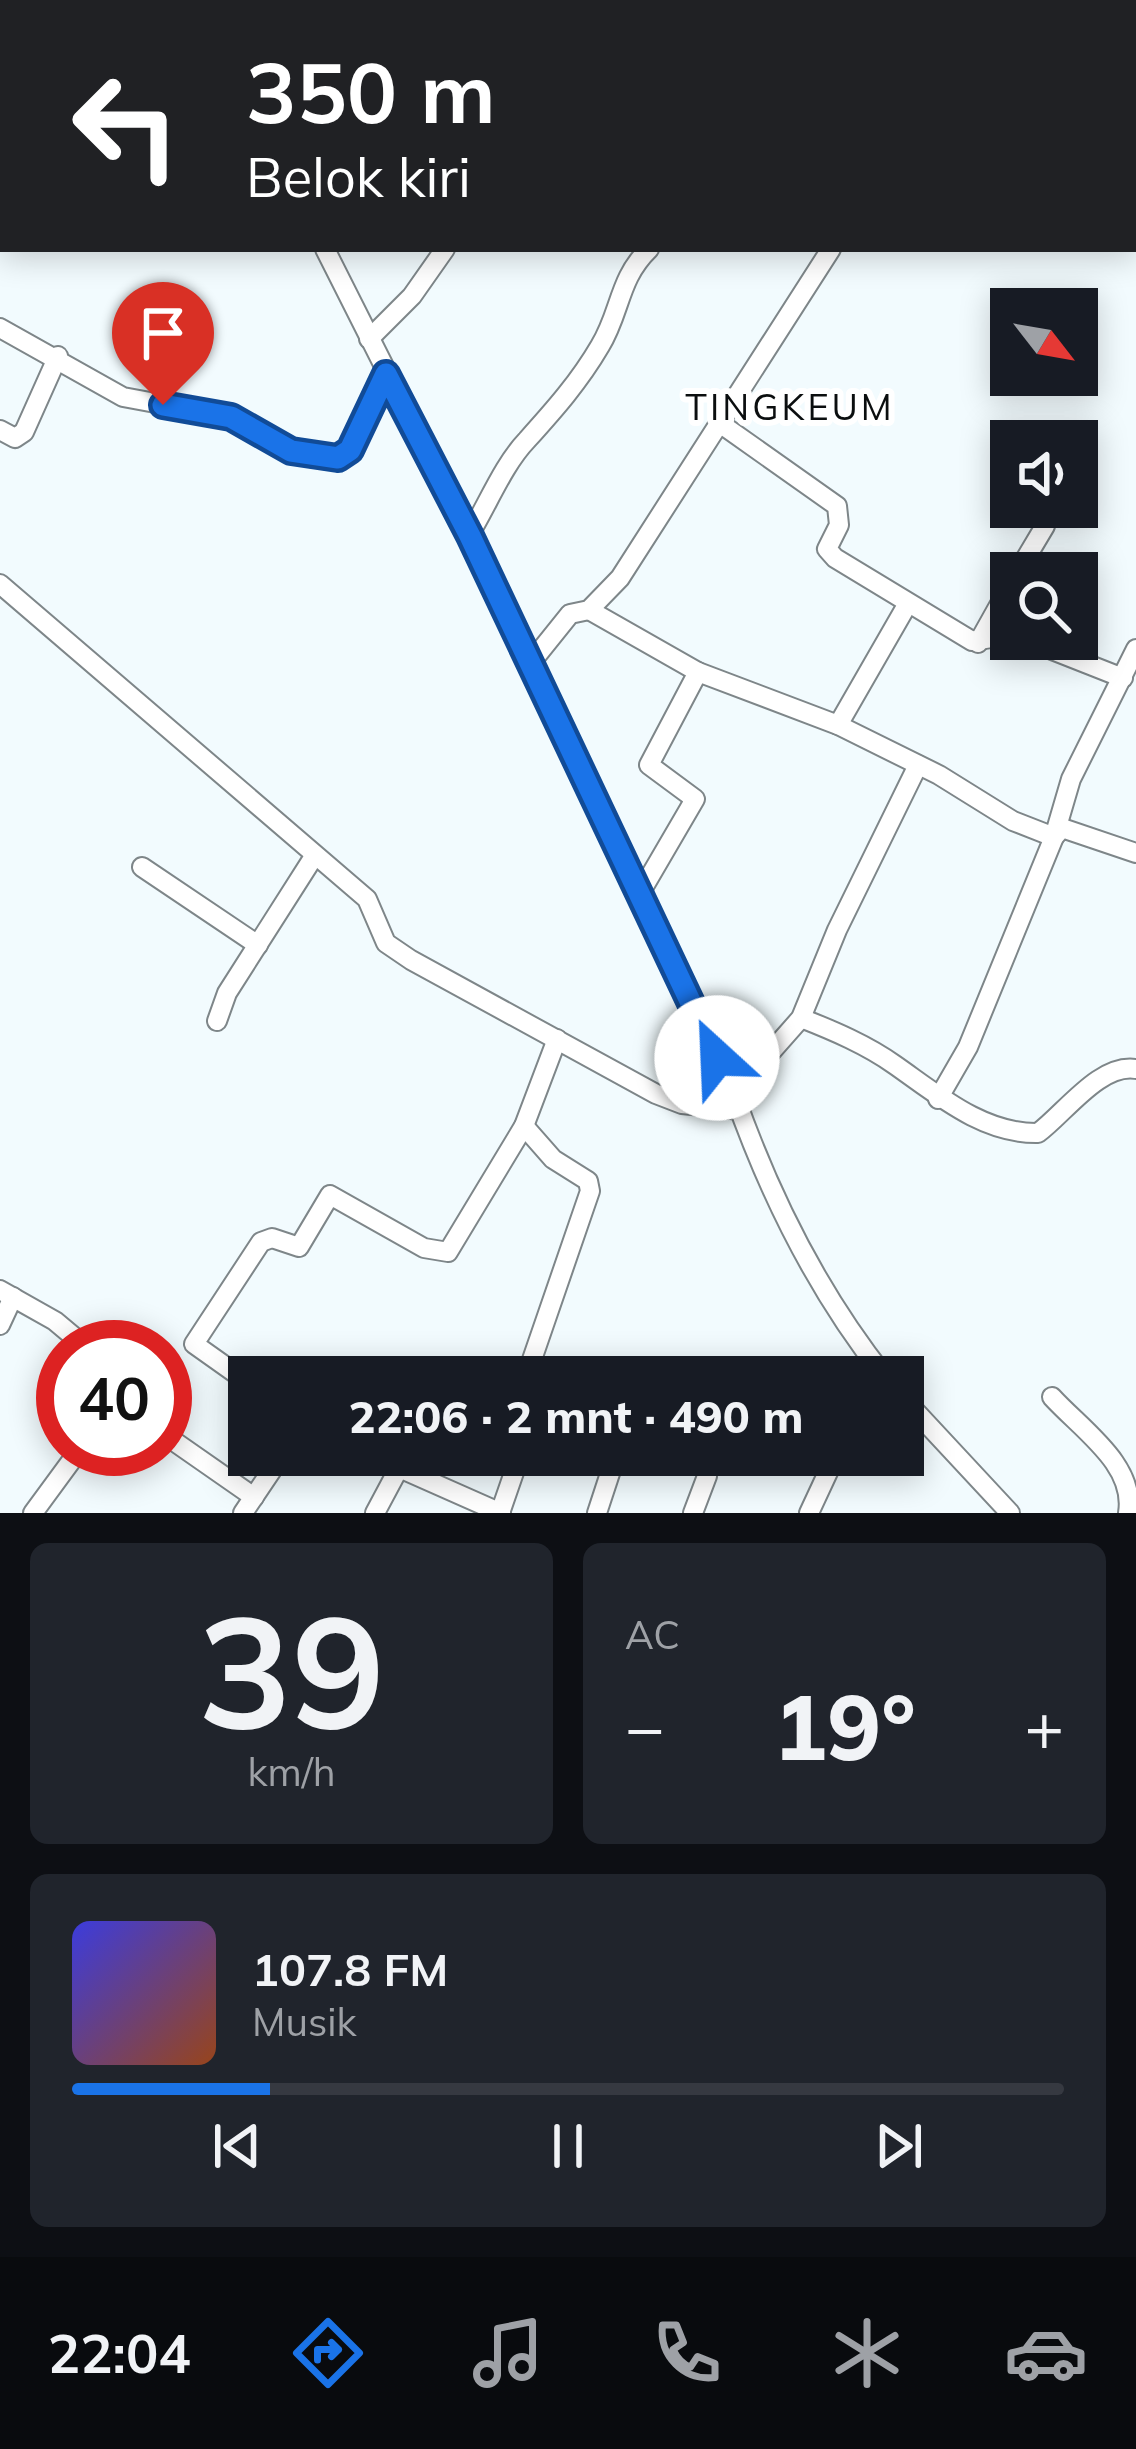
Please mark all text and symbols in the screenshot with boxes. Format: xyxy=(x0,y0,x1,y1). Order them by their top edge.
text: 350 m xyxy=(246,39,496,144)
icon: left xyxy=(48,48,204,204)
text: Belok kiri xyxy=(246,143,471,211)
pin xyxy=(112,282,214,405)
north arrow xyxy=(990,288,1098,396)
map controls xyxy=(990,288,1098,660)
icon: arrive xyxy=(130,300,196,366)
district label: TINGKEUM xyxy=(685,384,895,429)
button: sound xyxy=(990,420,1098,528)
button: search xyxy=(990,552,1098,660)
position arrow xyxy=(654,995,780,1121)
speed limit sign: 40 xyxy=(36,1320,192,1476)
text: 22:06 · 2 mnt · 490 m xyxy=(349,1388,803,1444)
text: 39 xyxy=(198,1571,385,1767)
text: AC xyxy=(625,1610,680,1659)
text: 19° xyxy=(773,1670,916,1783)
text: − xyxy=(625,1685,665,1768)
text: + xyxy=(1024,1685,1064,1768)
text: km/h xyxy=(247,1747,336,1796)
text: 107.8 FM xyxy=(252,1941,448,1997)
text: Musik xyxy=(252,1997,357,2046)
icon: previous xyxy=(204,2113,270,2179)
icon: pause xyxy=(535,2113,601,2179)
icon: next xyxy=(866,2113,932,2179)
icon: directions xyxy=(286,2311,370,2395)
icon: music xyxy=(466,2311,550,2395)
icon: phone xyxy=(645,2311,729,2395)
icon: climate xyxy=(825,2311,909,2395)
icon: car xyxy=(1004,2311,1088,2395)
text: 22:04 xyxy=(48,2319,191,2387)

